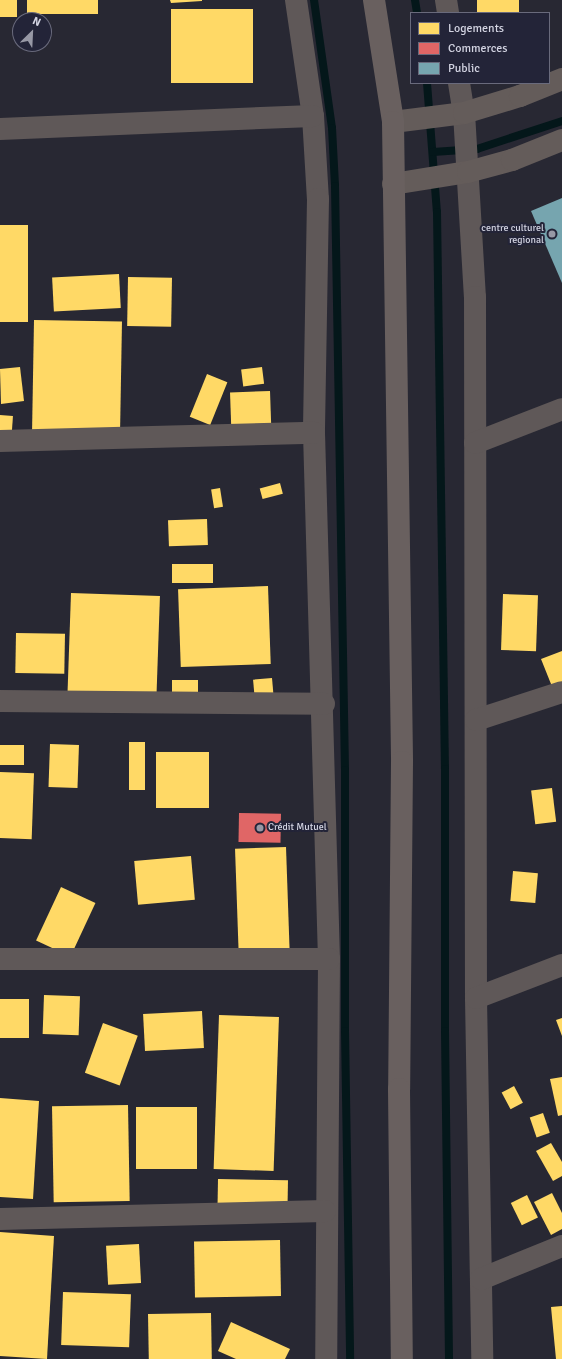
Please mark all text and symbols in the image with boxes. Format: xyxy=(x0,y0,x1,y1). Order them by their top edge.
north arrow xyxy=(12,12,52,52)
legend xyxy=(410,12,550,84)
text: N xyxy=(31,14,43,29)
text: Logements xyxy=(448,21,504,36)
text: Commerces xyxy=(448,41,508,56)
text: Public xyxy=(448,61,480,76)
place label: centre culturel regional xyxy=(481,222,544,246)
marker: centre culturel regional xyxy=(547,229,557,239)
place label: Crédit Mutuel xyxy=(268,822,327,834)
marker: Crédit Mutuel xyxy=(255,823,265,833)

